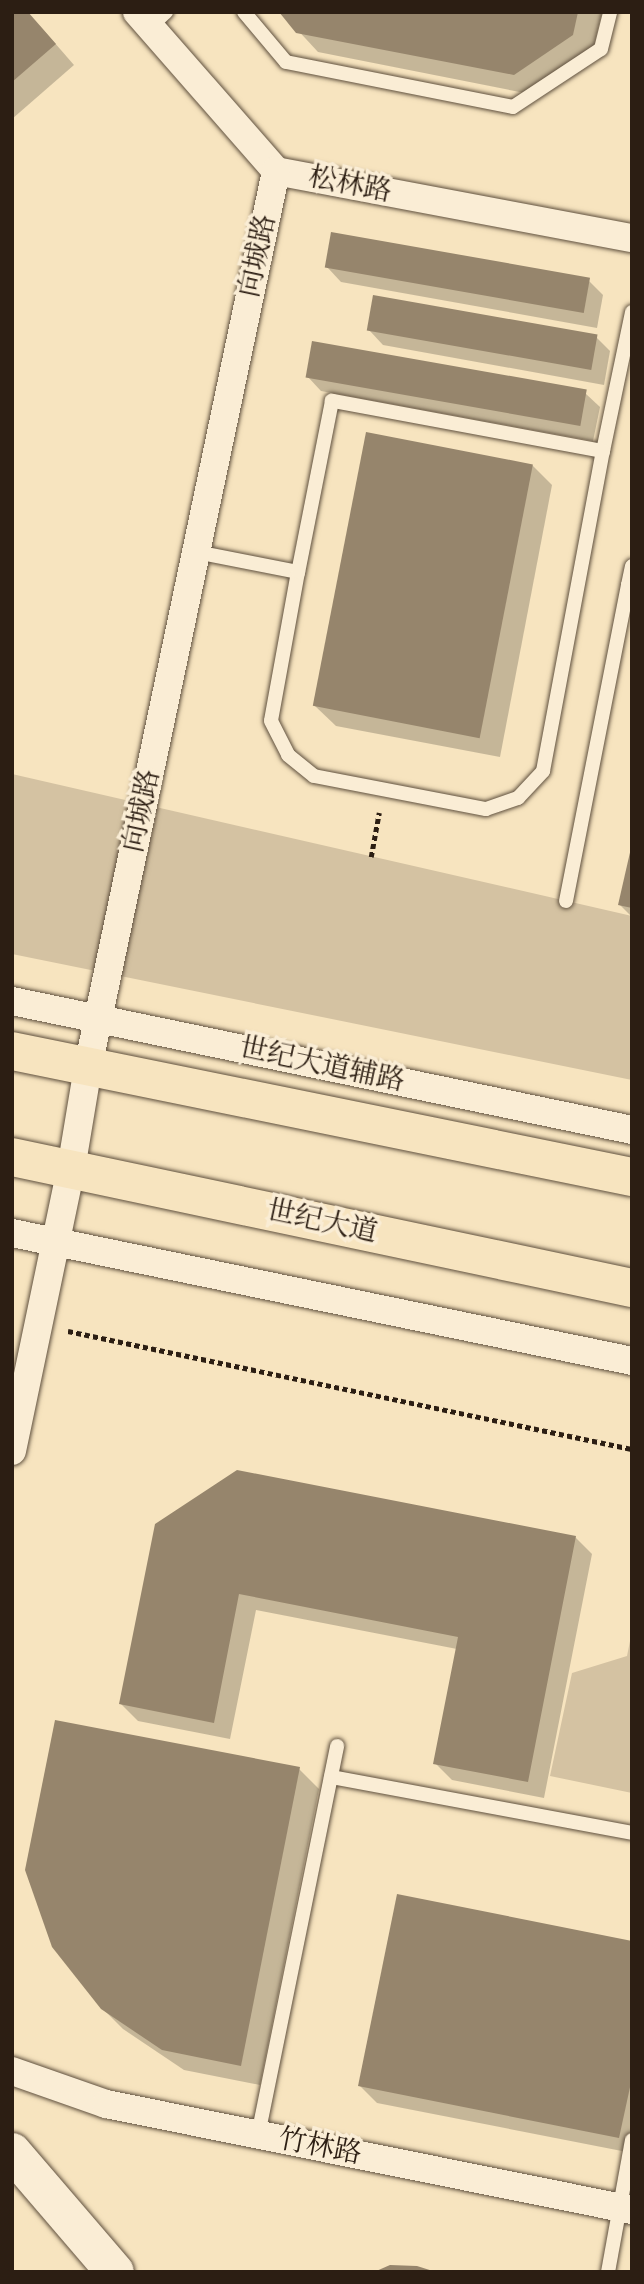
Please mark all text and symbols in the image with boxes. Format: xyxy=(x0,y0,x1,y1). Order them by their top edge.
street label: 松林路 xyxy=(306,160,394,210)
street label: 向城路 xyxy=(233,211,283,301)
street label: 向城路 xyxy=(117,766,167,856)
street label: 世纪大道辅路 xyxy=(236,1031,408,1099)
street label: 世纪大道 xyxy=(264,1194,380,1250)
street label: 竹林路 xyxy=(276,2122,364,2172)

